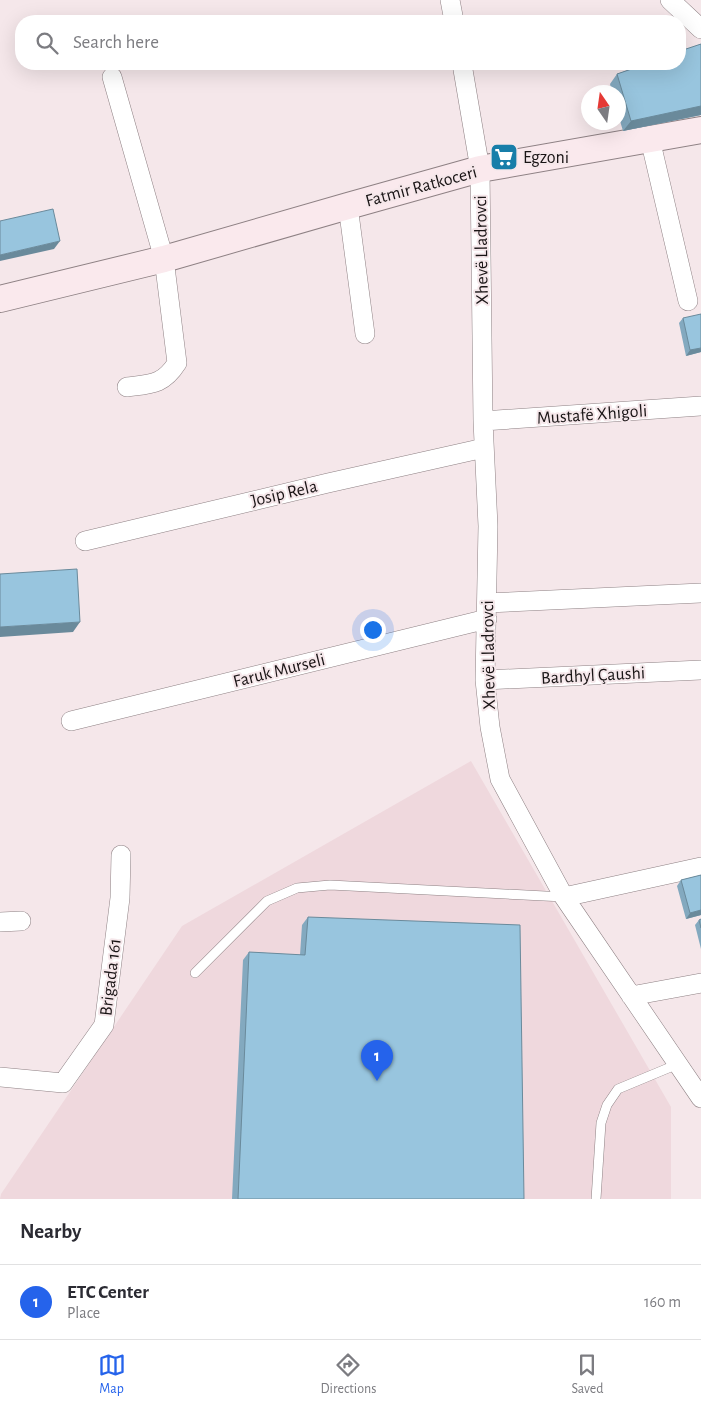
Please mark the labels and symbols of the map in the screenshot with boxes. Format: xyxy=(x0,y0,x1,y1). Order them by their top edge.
north arrow xyxy=(581,85,626,130)
supermarket icon: Egzoni xyxy=(489,142,519,172)
place label: Egzoni xyxy=(523,149,569,167)
street label: Fatmir Ratkoceri xyxy=(364,163,479,211)
street label: Xhevë Lladrovci xyxy=(472,195,492,305)
street label: Mustafë Xhigoli xyxy=(536,402,648,428)
street label: Josip Rela xyxy=(249,478,319,510)
street label: Xhevë Lladrovci xyxy=(479,600,499,710)
your location xyxy=(360,617,386,643)
street label: Faruk Murseli xyxy=(231,651,327,691)
street label: Bardhyl Çaushi xyxy=(541,664,646,688)
street label: Brigada 161 xyxy=(97,937,125,1017)
pin: 1 xyxy=(361,1040,393,1081)

